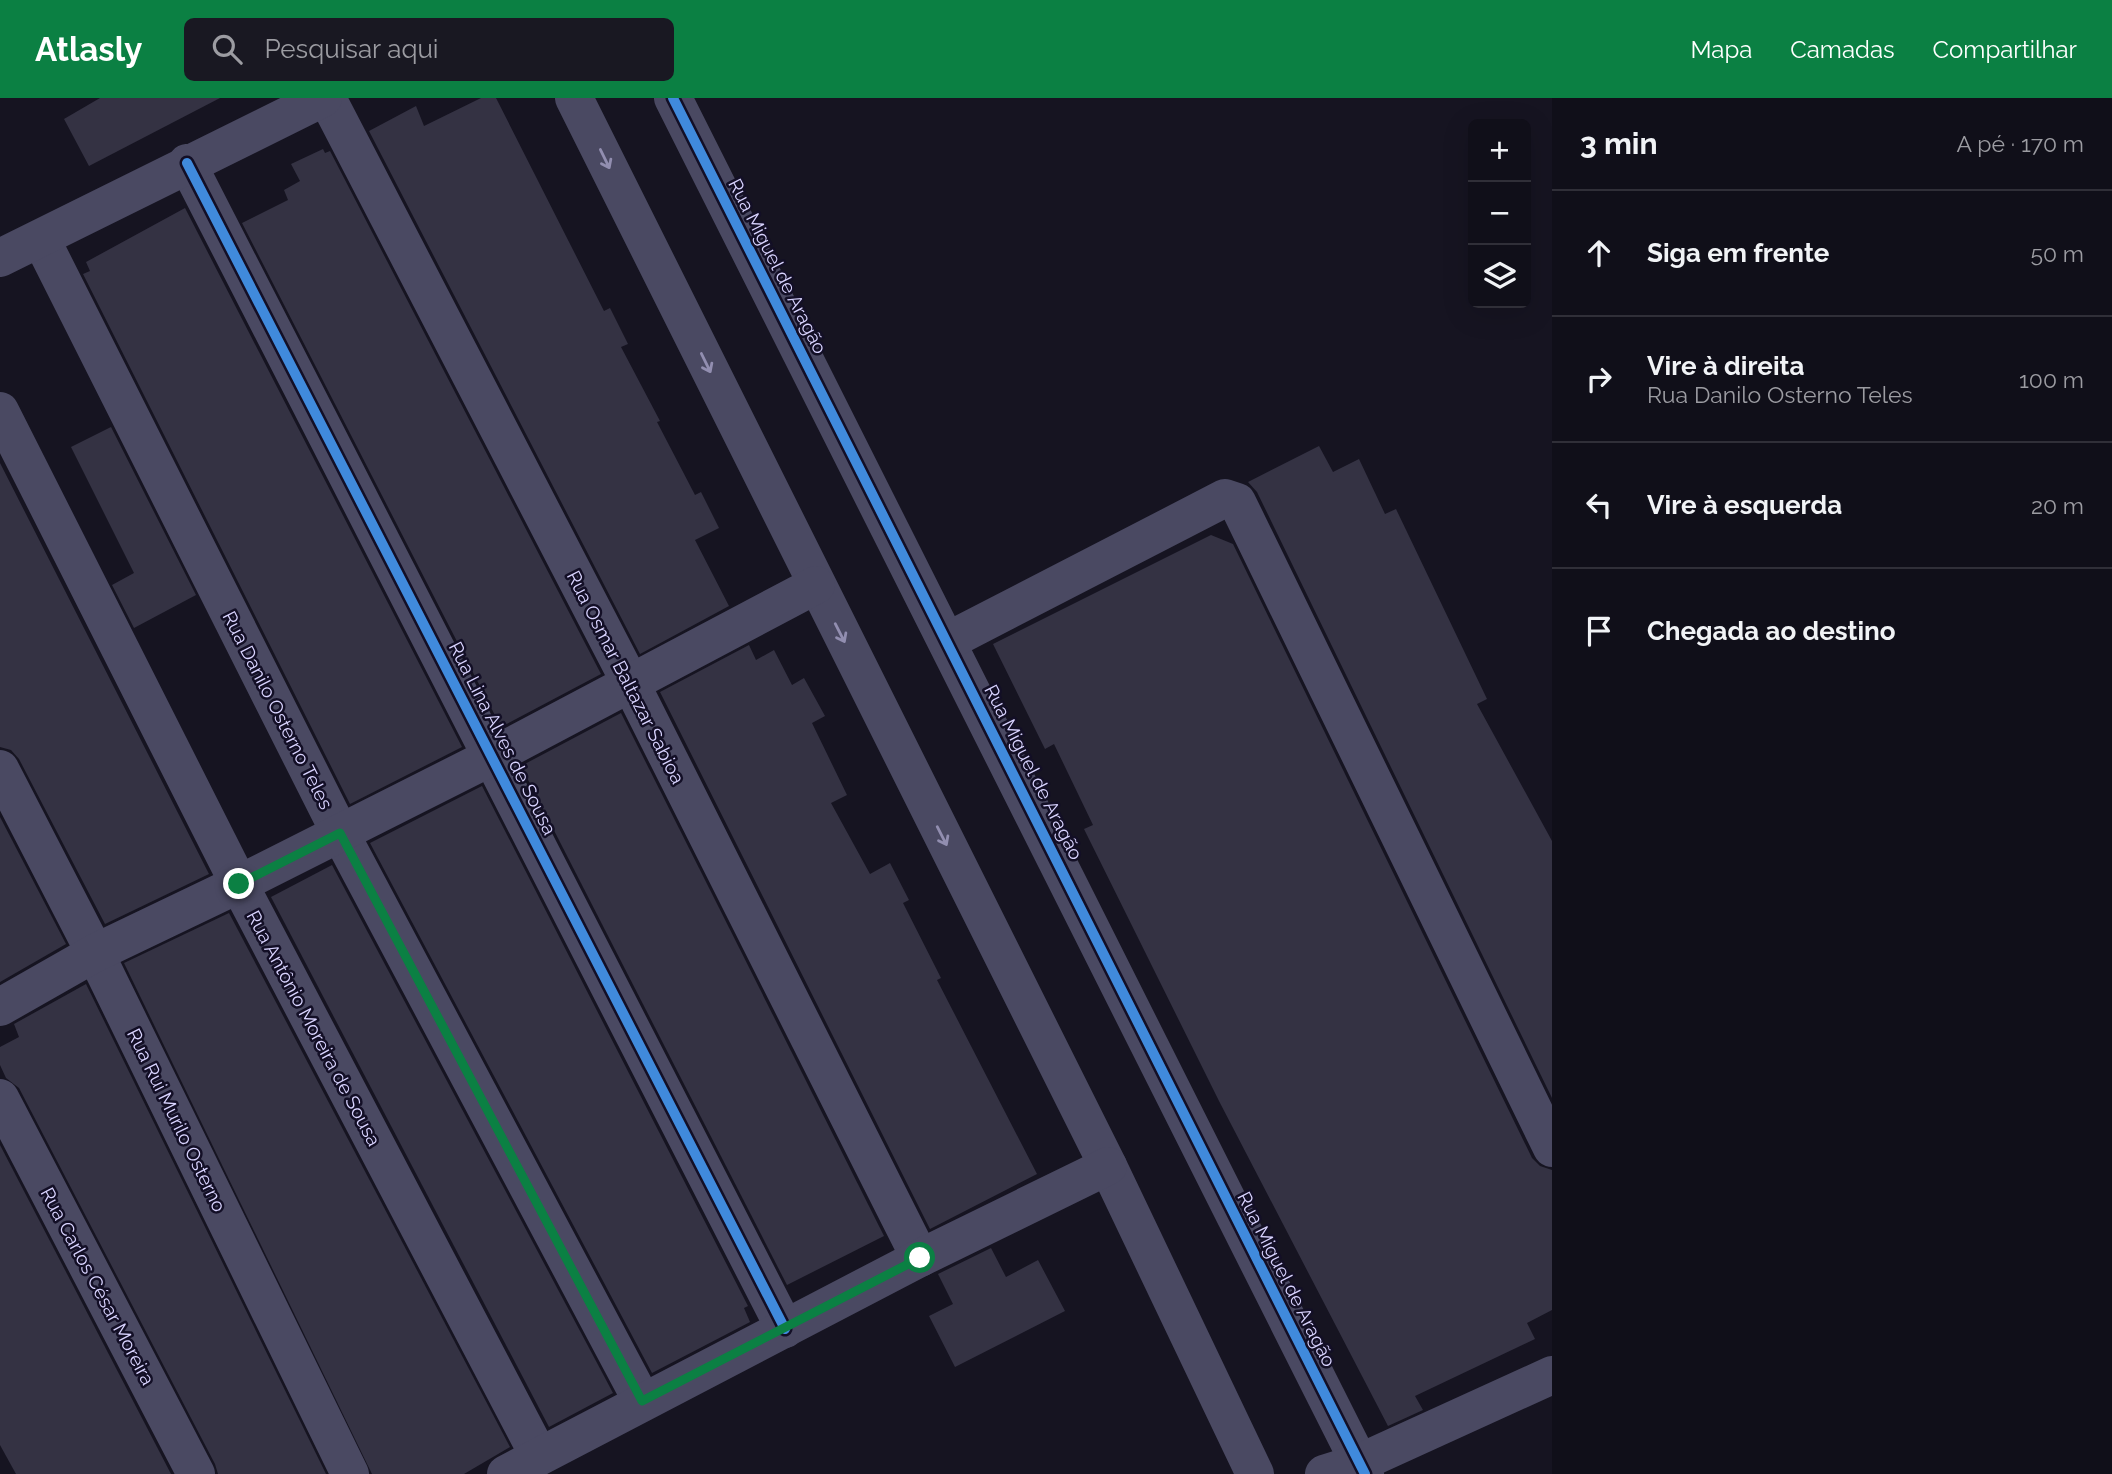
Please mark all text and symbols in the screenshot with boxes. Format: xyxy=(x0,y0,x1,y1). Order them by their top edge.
search box xyxy=(184,18,674,81)
text: Atlasly xyxy=(35,30,142,69)
icon: search xyxy=(208,30,246,68)
text: Pesquisar aqui xyxy=(264,34,439,64)
text: Mapa xyxy=(1690,35,1752,64)
text: Camadas xyxy=(1790,35,1895,64)
text: Compartilhar xyxy=(1933,35,2077,64)
map controls xyxy=(1468,119,1531,308)
button: + xyxy=(1468,119,1531,182)
text: 3 min xyxy=(1580,126,1658,161)
text: A pé · 170 m xyxy=(1957,130,2084,157)
one-way arrow xyxy=(598,148,612,169)
street label: Rua Miguel de Aragão xyxy=(724,175,832,357)
button: − xyxy=(1468,182,1531,245)
icon: ahead xyxy=(1580,234,1618,272)
text: Siga em frente xyxy=(1647,238,1829,268)
text: 50 m xyxy=(2030,240,2084,267)
button: layers xyxy=(1468,245,1531,308)
text: Vire à direita xyxy=(1647,351,1804,381)
one-way arrow xyxy=(699,352,713,373)
icon: right xyxy=(1580,360,1618,398)
text: 100 m xyxy=(2019,366,2084,393)
text: Rua Danilo Osterno Teles xyxy=(1647,381,1913,408)
icon: left xyxy=(1580,486,1618,524)
text: Vire à esquerda xyxy=(1647,490,1842,520)
text: 20 m xyxy=(2031,492,2084,519)
street label: Rua Osmar Baltazar Sabioa xyxy=(563,567,689,787)
street label: Rua Danilo Osterno Teles xyxy=(218,607,338,813)
icon: arrive xyxy=(1580,612,1618,650)
text: Chegada ao destino xyxy=(1647,616,1896,646)
one-way arrow xyxy=(833,622,847,642)
street label: Rua Lina Alves de Sousa xyxy=(445,638,561,838)
street label: Rua Miguel de Aragão xyxy=(980,681,1088,863)
one-way arrow xyxy=(935,825,949,846)
route end xyxy=(223,868,254,899)
street label: Rua Antônio Moreira de Sousa xyxy=(242,906,386,1150)
street label: Rua Rui Murilo Osterno xyxy=(123,1025,231,1215)
street label: Rua Carlos César Moreira xyxy=(37,1183,159,1389)
street label: Rua Miguel de Aragão xyxy=(1233,1188,1341,1370)
route start xyxy=(904,1242,935,1273)

